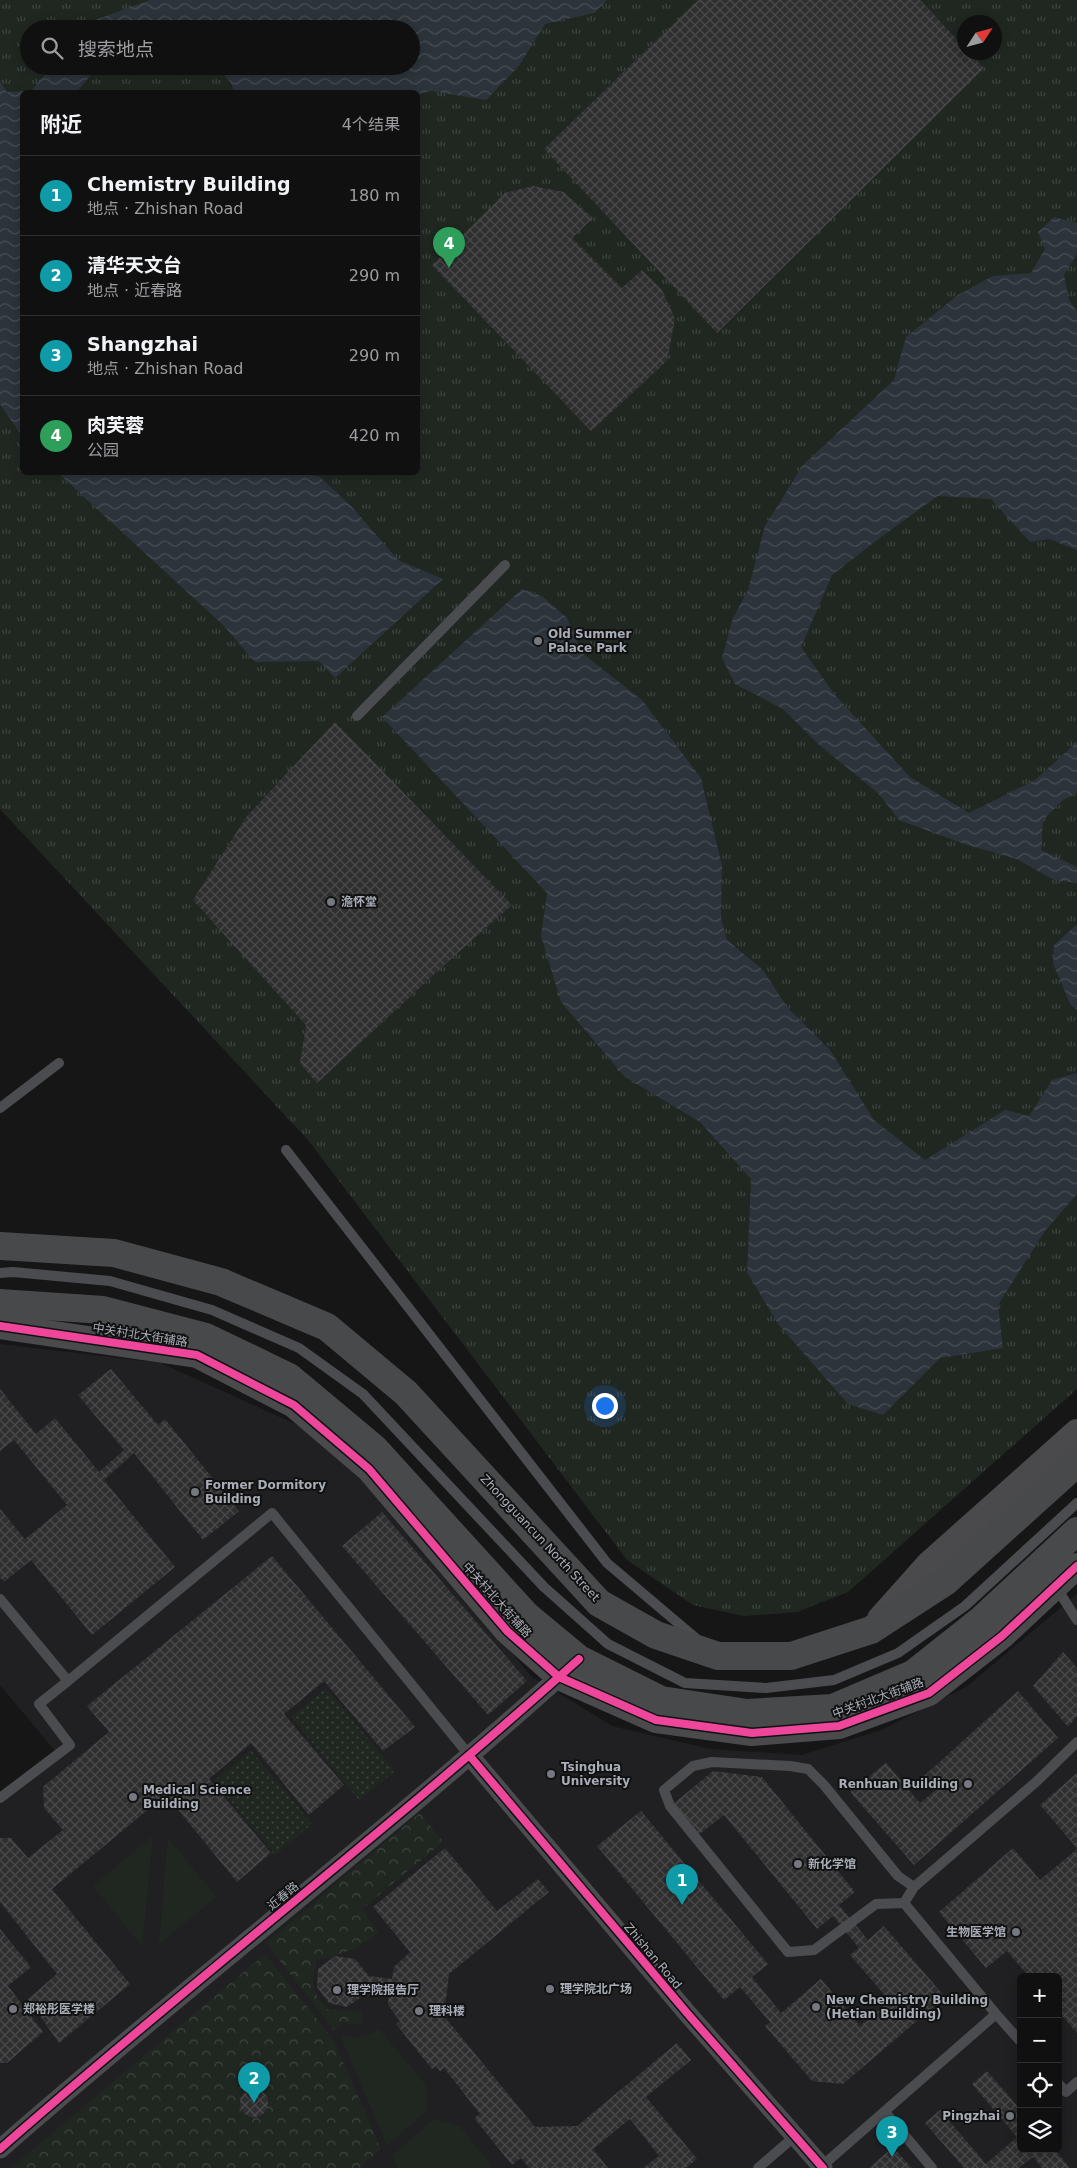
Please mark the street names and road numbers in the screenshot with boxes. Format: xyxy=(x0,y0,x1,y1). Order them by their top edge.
street label: 中关村北大街辅路 xyxy=(91,1321,189,1349)
street label: Zhongguancun North Street xyxy=(478,1472,603,1604)
street label: 中关村北大街辅路 xyxy=(460,1560,534,1640)
street label: 中关村北大街辅路 xyxy=(830,1675,926,1721)
street label: 近春路 xyxy=(265,1879,301,1913)
street label: Zhishan Road xyxy=(621,1920,685,1992)

